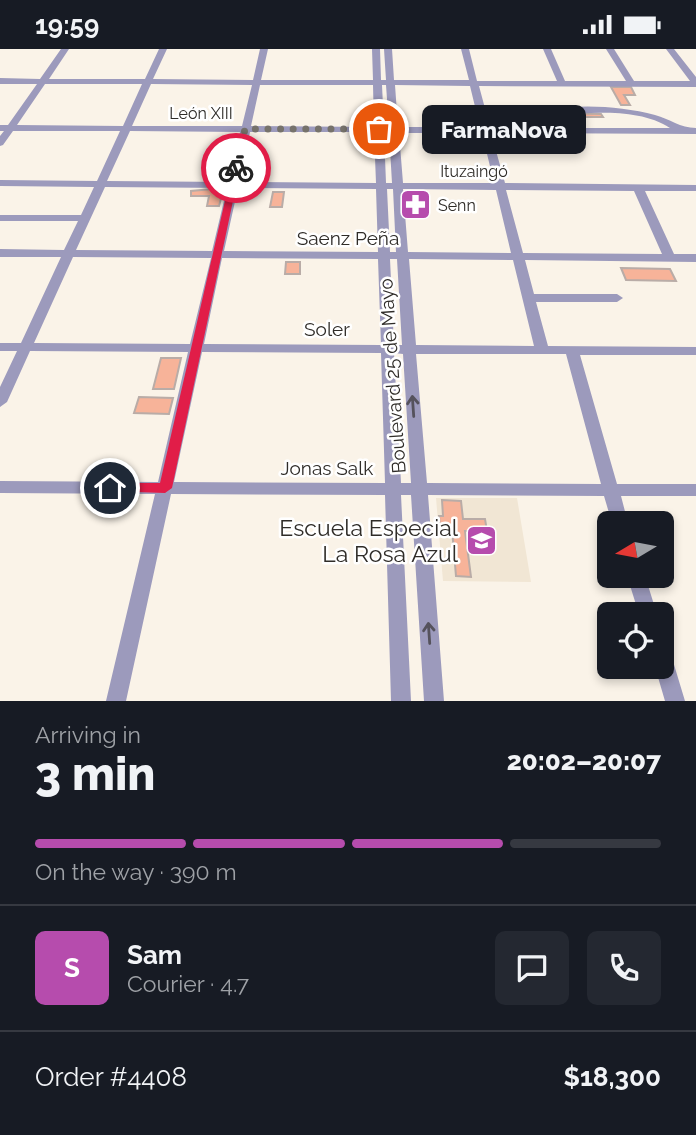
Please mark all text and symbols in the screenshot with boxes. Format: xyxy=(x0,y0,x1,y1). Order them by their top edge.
text: 19:59 xyxy=(35,10,99,40)
pin xyxy=(349,99,409,159)
street label: León XIII xyxy=(169,104,233,123)
callout: FarmaNova xyxy=(421,105,586,153)
icon: bag xyxy=(360,110,398,148)
text: FarmaNova xyxy=(441,116,567,143)
courier xyxy=(201,133,271,203)
icon: bike xyxy=(217,149,255,187)
street label: Ituzaingó xyxy=(440,162,508,181)
pharmacy icon: Senn xyxy=(398,188,432,222)
place label: Senn xyxy=(438,196,476,215)
street label: Saenz Peña xyxy=(297,227,399,249)
street label: Boulevard 25 de Mayo xyxy=(374,278,410,474)
street label: Soler xyxy=(304,318,350,340)
one-way arrow xyxy=(406,395,419,418)
street label: Jonas Salk xyxy=(281,457,373,479)
pin xyxy=(80,458,140,518)
icon: home xyxy=(91,469,129,507)
north arrow xyxy=(597,511,674,588)
map controls xyxy=(597,511,674,679)
place label: Escuela Especial La Rosa Azul xyxy=(279,514,459,567)
school or university icon: Escuela Especial La Rosa Azul xyxy=(464,523,498,557)
button: locate xyxy=(597,602,674,679)
one-way arrow xyxy=(422,622,435,645)
text: Arriving in xyxy=(35,721,141,748)
text: 20:02–20:07 xyxy=(507,746,661,776)
text: 3 min xyxy=(35,747,155,801)
text: On the way · 390 m xyxy=(35,858,237,885)
button: chat xyxy=(495,931,569,1005)
button: phone xyxy=(587,931,661,1005)
text: Sam xyxy=(127,940,182,970)
text: S xyxy=(64,953,80,983)
text: Courier · 4.7 xyxy=(127,970,249,997)
text: Order #4408 xyxy=(35,1062,187,1092)
text: $18,300 xyxy=(563,1062,661,1092)

